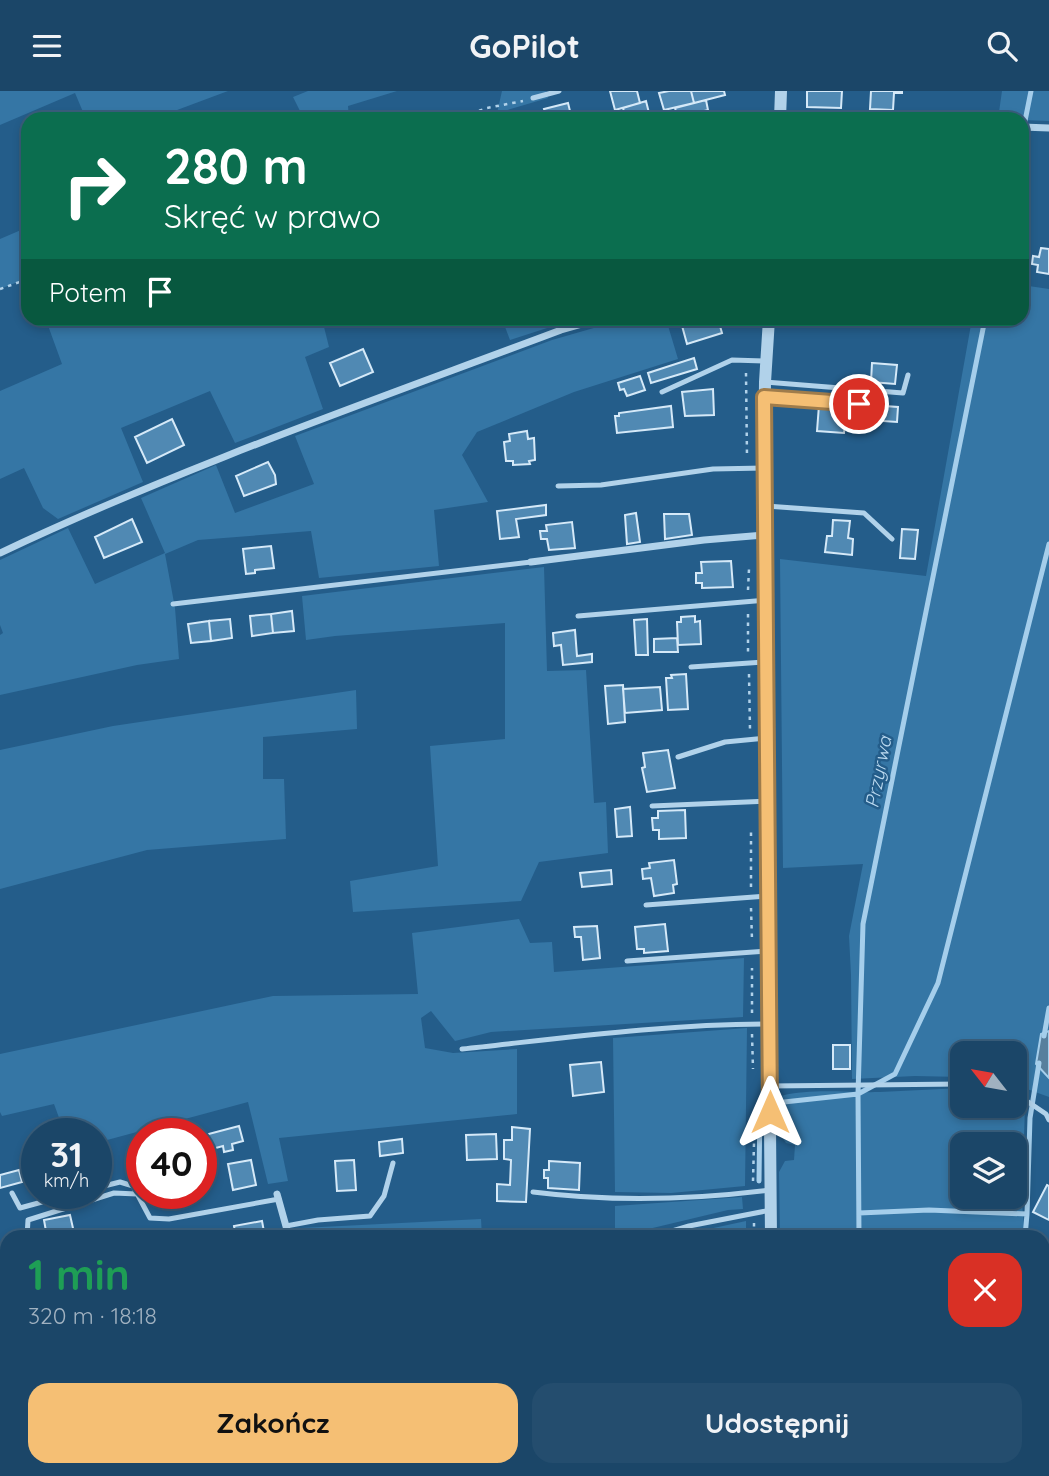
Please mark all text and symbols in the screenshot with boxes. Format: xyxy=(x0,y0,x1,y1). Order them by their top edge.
text: GoPilot xyxy=(469,26,580,66)
icon: menu xyxy=(28,27,66,65)
icon: search xyxy=(983,27,1021,65)
text: 280 m xyxy=(164,135,308,196)
icon: right xyxy=(49,140,140,231)
text: Skręć w prawo xyxy=(164,196,381,236)
icon: arrive xyxy=(141,273,179,311)
text: Potem xyxy=(49,276,127,309)
pin xyxy=(829,374,889,434)
icon: arrive xyxy=(840,385,878,423)
water label: Przyrwa xyxy=(859,733,897,810)
north arrow xyxy=(950,1041,1027,1118)
map controls xyxy=(950,1041,1027,1209)
position arrow xyxy=(733,1075,807,1149)
speed limit sign: 40 xyxy=(126,1118,217,1209)
text: 31 xyxy=(50,1132,83,1176)
button: layers xyxy=(950,1132,1027,1209)
text: km/h xyxy=(44,1169,89,1192)
text: 1 min xyxy=(28,1248,130,1301)
button: close xyxy=(948,1253,1022,1327)
text: 320 m · 18:18 xyxy=(28,1301,157,1330)
button: Zakończ xyxy=(28,1383,518,1463)
button: Udostępnij xyxy=(532,1383,1022,1463)

